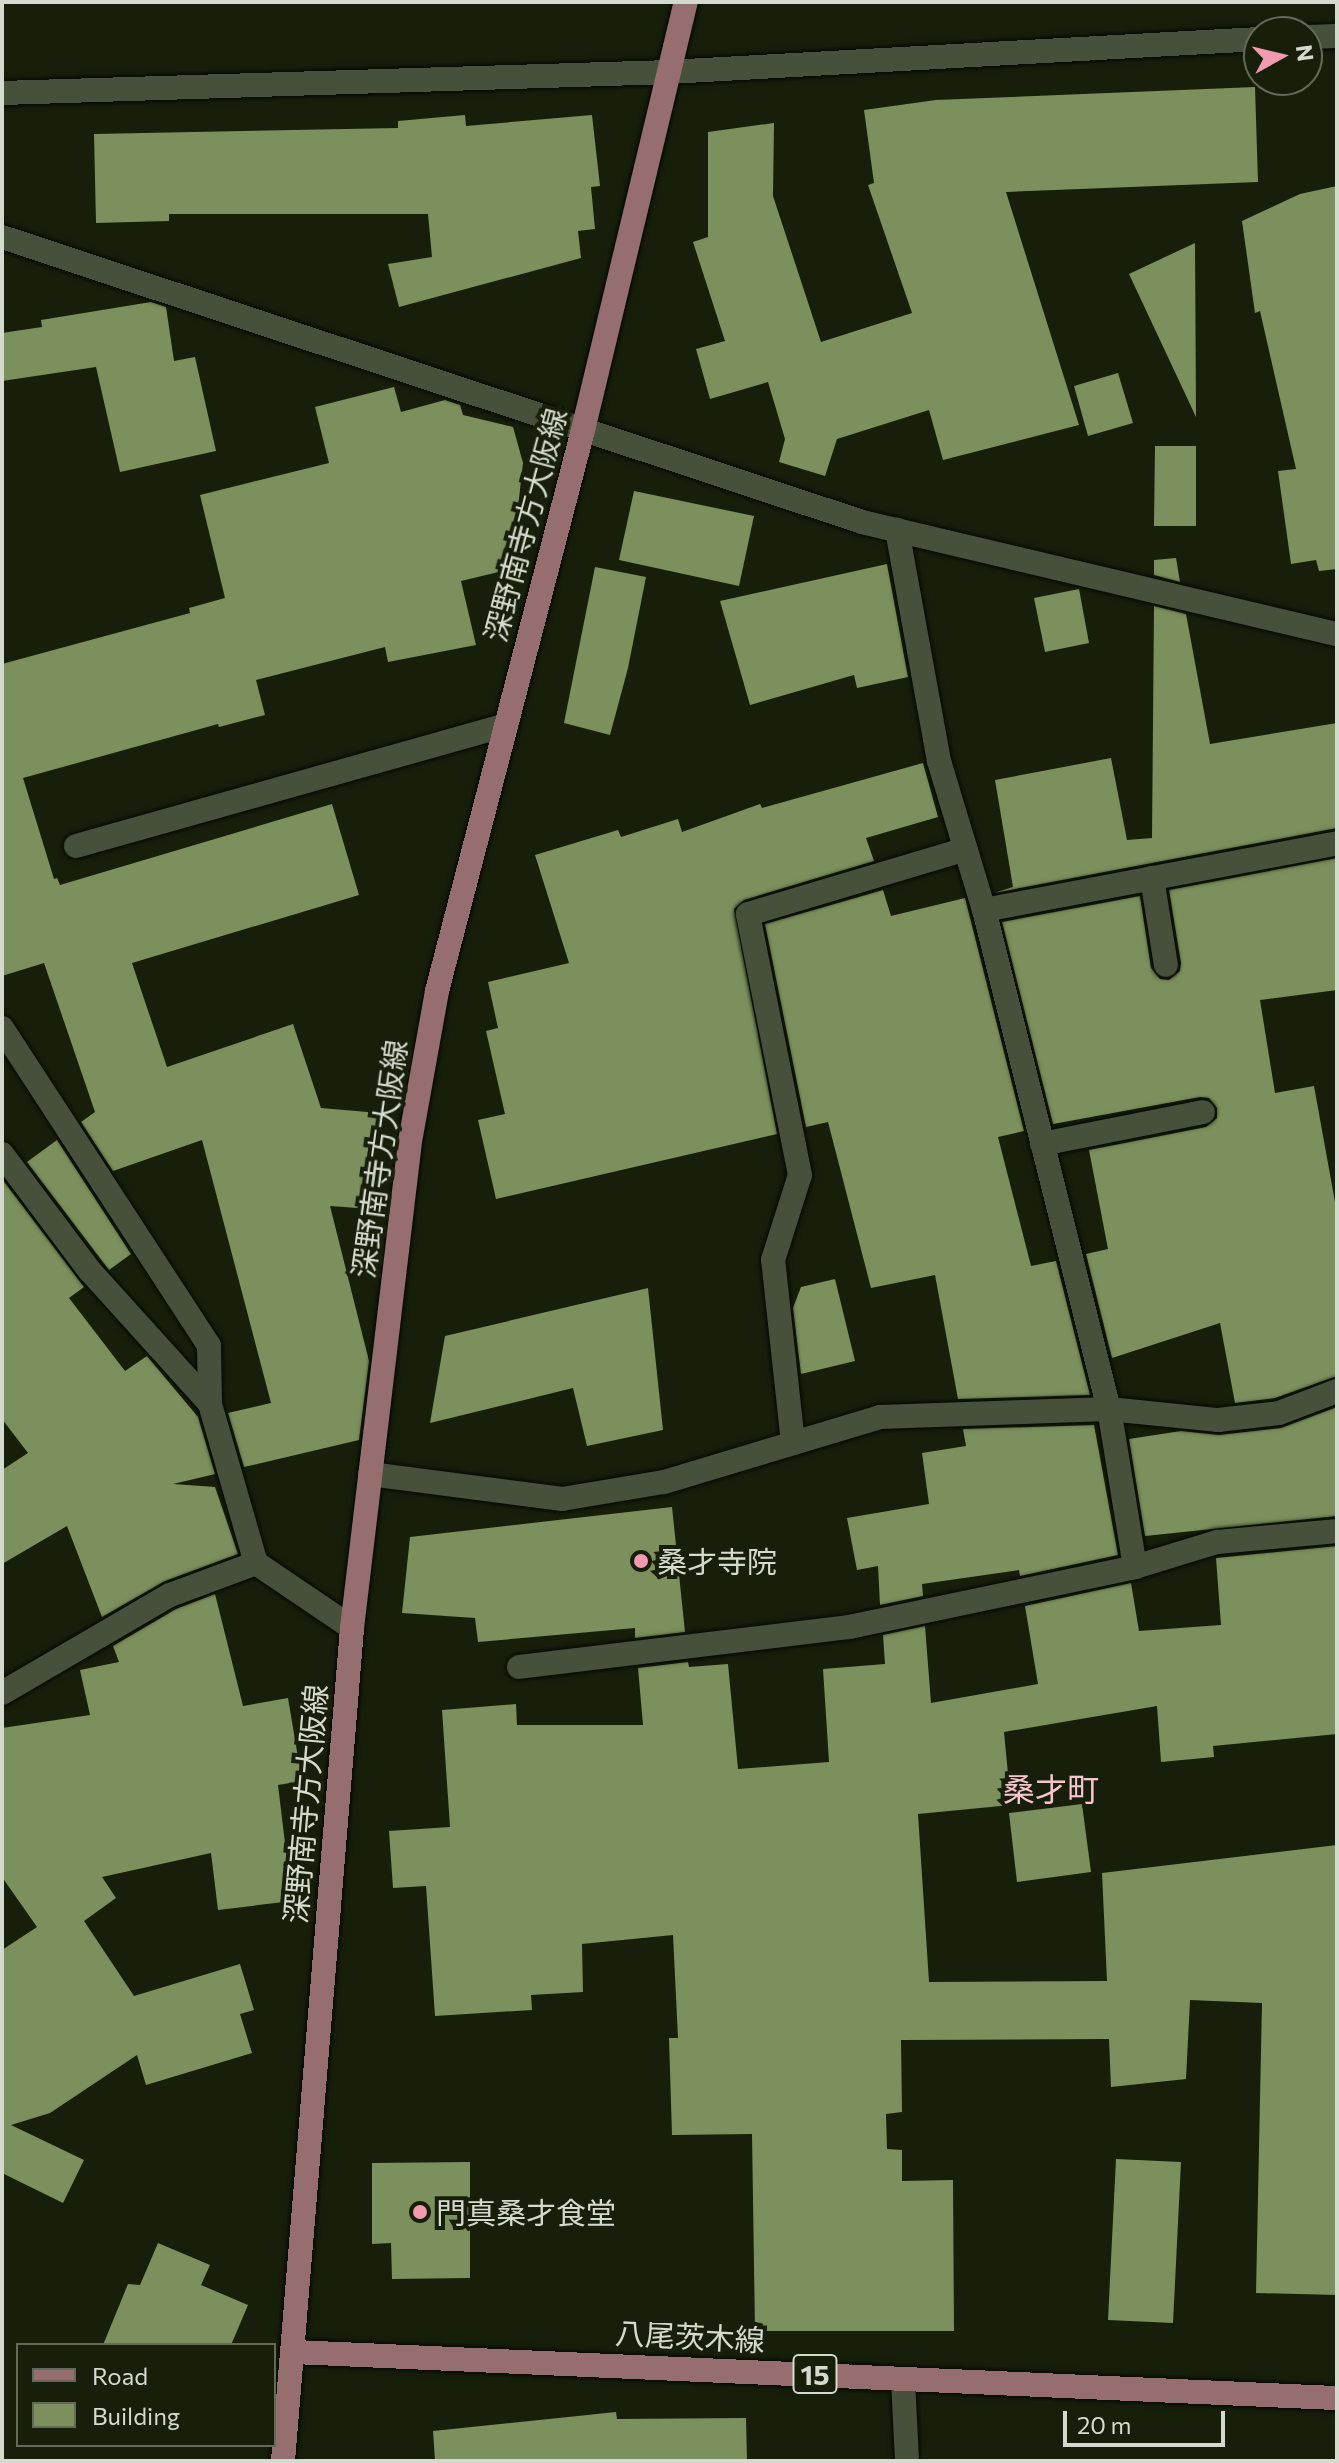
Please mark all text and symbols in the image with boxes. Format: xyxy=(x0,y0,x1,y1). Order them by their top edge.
north arrow xyxy=(1243,16,1323,96)
text: N xyxy=(1291,43,1320,63)
street label: 深野南寺方大阪線 xyxy=(477,404,573,646)
street label: 深野南寺方大阪線 xyxy=(344,1038,414,1280)
place label: 桑才寺院 xyxy=(657,1543,777,1579)
marker: 桑才寺院 xyxy=(632,1552,650,1570)
street label: 深野南寺方大阪線 xyxy=(277,1683,333,1925)
district label: 桑才町 xyxy=(1003,1769,1099,1807)
place label: 門真桑才食堂 xyxy=(436,2194,616,2230)
marker: 門真桑才食堂 xyxy=(411,2203,429,2221)
street label: 八尾茨木線 xyxy=(614,2314,766,2358)
legend xyxy=(16,2343,276,2447)
road number: 15 xyxy=(791,2350,839,2398)
text: Road xyxy=(92,2361,148,2390)
scale bar xyxy=(1067,2395,1229,2445)
text: Building xyxy=(92,2401,180,2430)
text: 20 m xyxy=(1077,2410,1131,2439)

